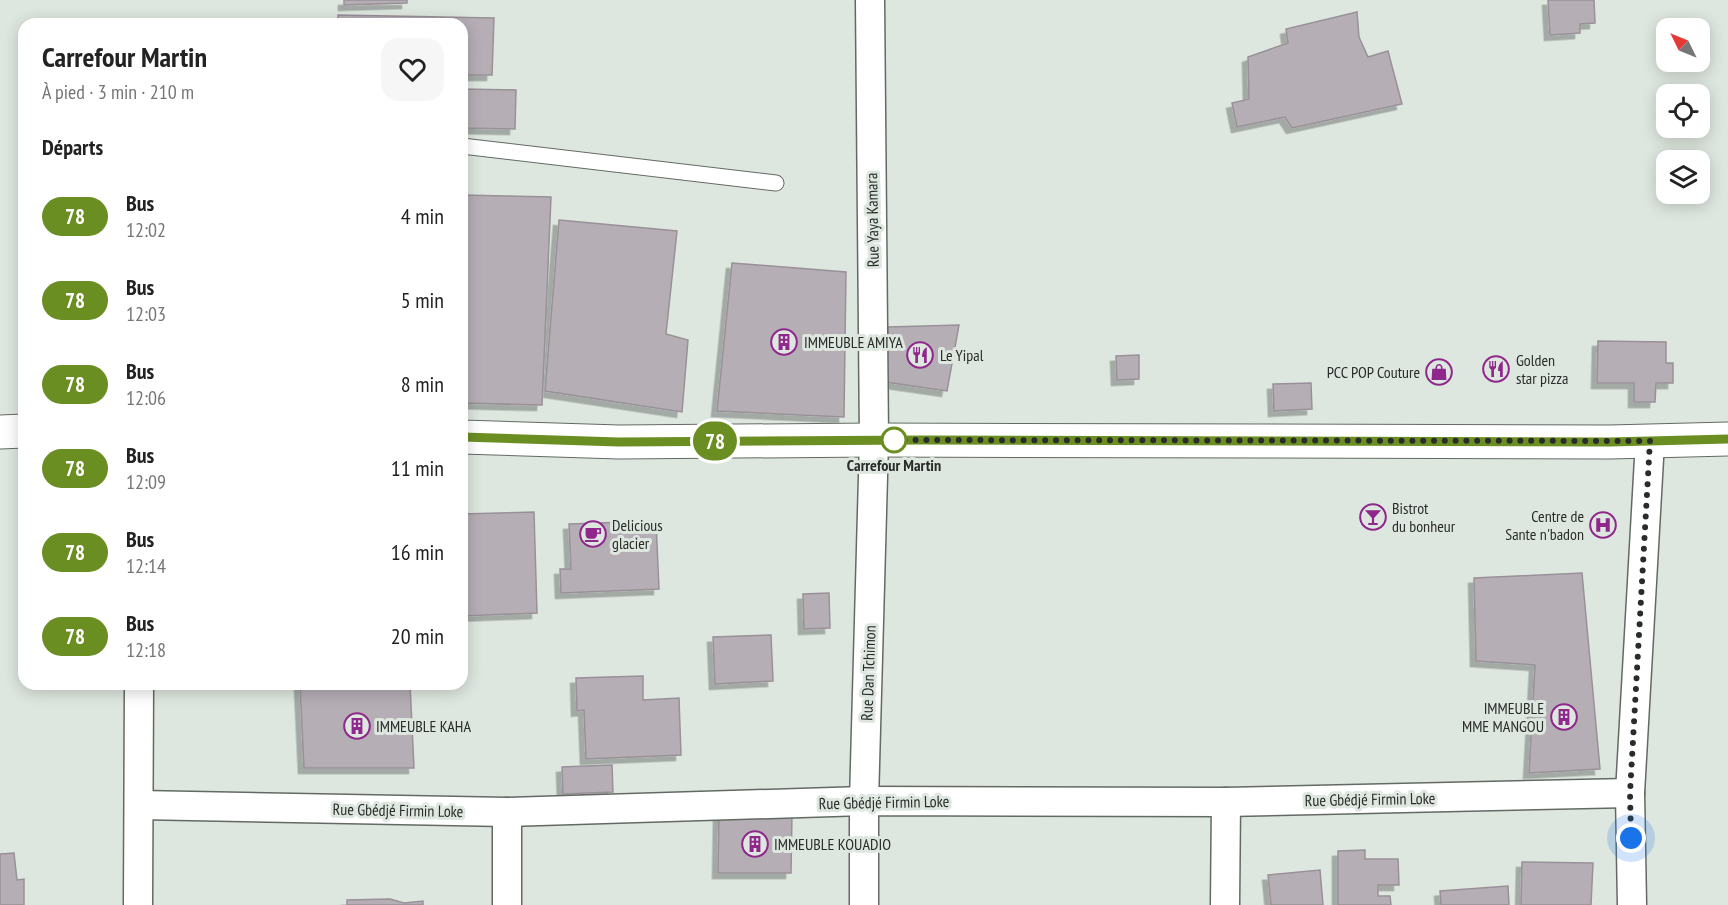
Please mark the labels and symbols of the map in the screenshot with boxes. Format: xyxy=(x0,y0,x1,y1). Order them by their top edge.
north arrow xyxy=(1656,18,1710,72)
street label: Rue Yaya Kamara xyxy=(861,173,883,267)
building icon: IMMEUBLE AMIYA xyxy=(769,327,799,357)
place label: IMMEUBLE AMIYA xyxy=(804,332,903,352)
restaurant icon: Le Yipal xyxy=(905,340,935,370)
place label: Le Yipal xyxy=(940,345,984,365)
place label: Golden star pizza xyxy=(1516,350,1568,388)
restaurant icon: Golden star pizza xyxy=(1481,354,1511,384)
shop icon: PCC POP Couture xyxy=(1424,357,1454,387)
place label: PCC POP Couture xyxy=(1327,362,1420,382)
line badge: 78 xyxy=(688,422,742,460)
marker: Carrefour Martin xyxy=(881,427,907,453)
place label: Carrefour Martin xyxy=(847,455,941,475)
place label: Bistrot du bonheur xyxy=(1392,498,1456,536)
bar icon: Bistrot du bonheur xyxy=(1358,502,1388,532)
place label: Centre de Sante n'badon xyxy=(1505,506,1584,544)
hospital icon: Centre de Sante n'badon xyxy=(1588,510,1618,540)
place label: Delicious glacier xyxy=(612,515,663,553)
cafe icon: Delicious glacier xyxy=(578,519,608,549)
street label: Rue Dan Tchimon xyxy=(856,625,880,721)
place label: IMMEUBLE MME MANGOU xyxy=(1462,698,1544,736)
building icon: IMMEUBLE MME MANGOU xyxy=(1549,702,1579,732)
building icon: IMMEUBLE KAHA xyxy=(342,711,372,741)
place label: IMMEUBLE KAHA xyxy=(376,716,471,736)
street label: Rue Gbédjé Firmin Loke xyxy=(1304,788,1436,810)
street label: Rue Gbédjé Firmin Loke xyxy=(818,791,950,813)
street label: Rue Gbédjé Firmin Loke xyxy=(332,799,464,821)
your location xyxy=(1616,823,1646,853)
building icon: IMMEUBLE KOUADIO xyxy=(740,829,770,859)
place label: IMMEUBLE KOUADIO xyxy=(774,834,891,854)

